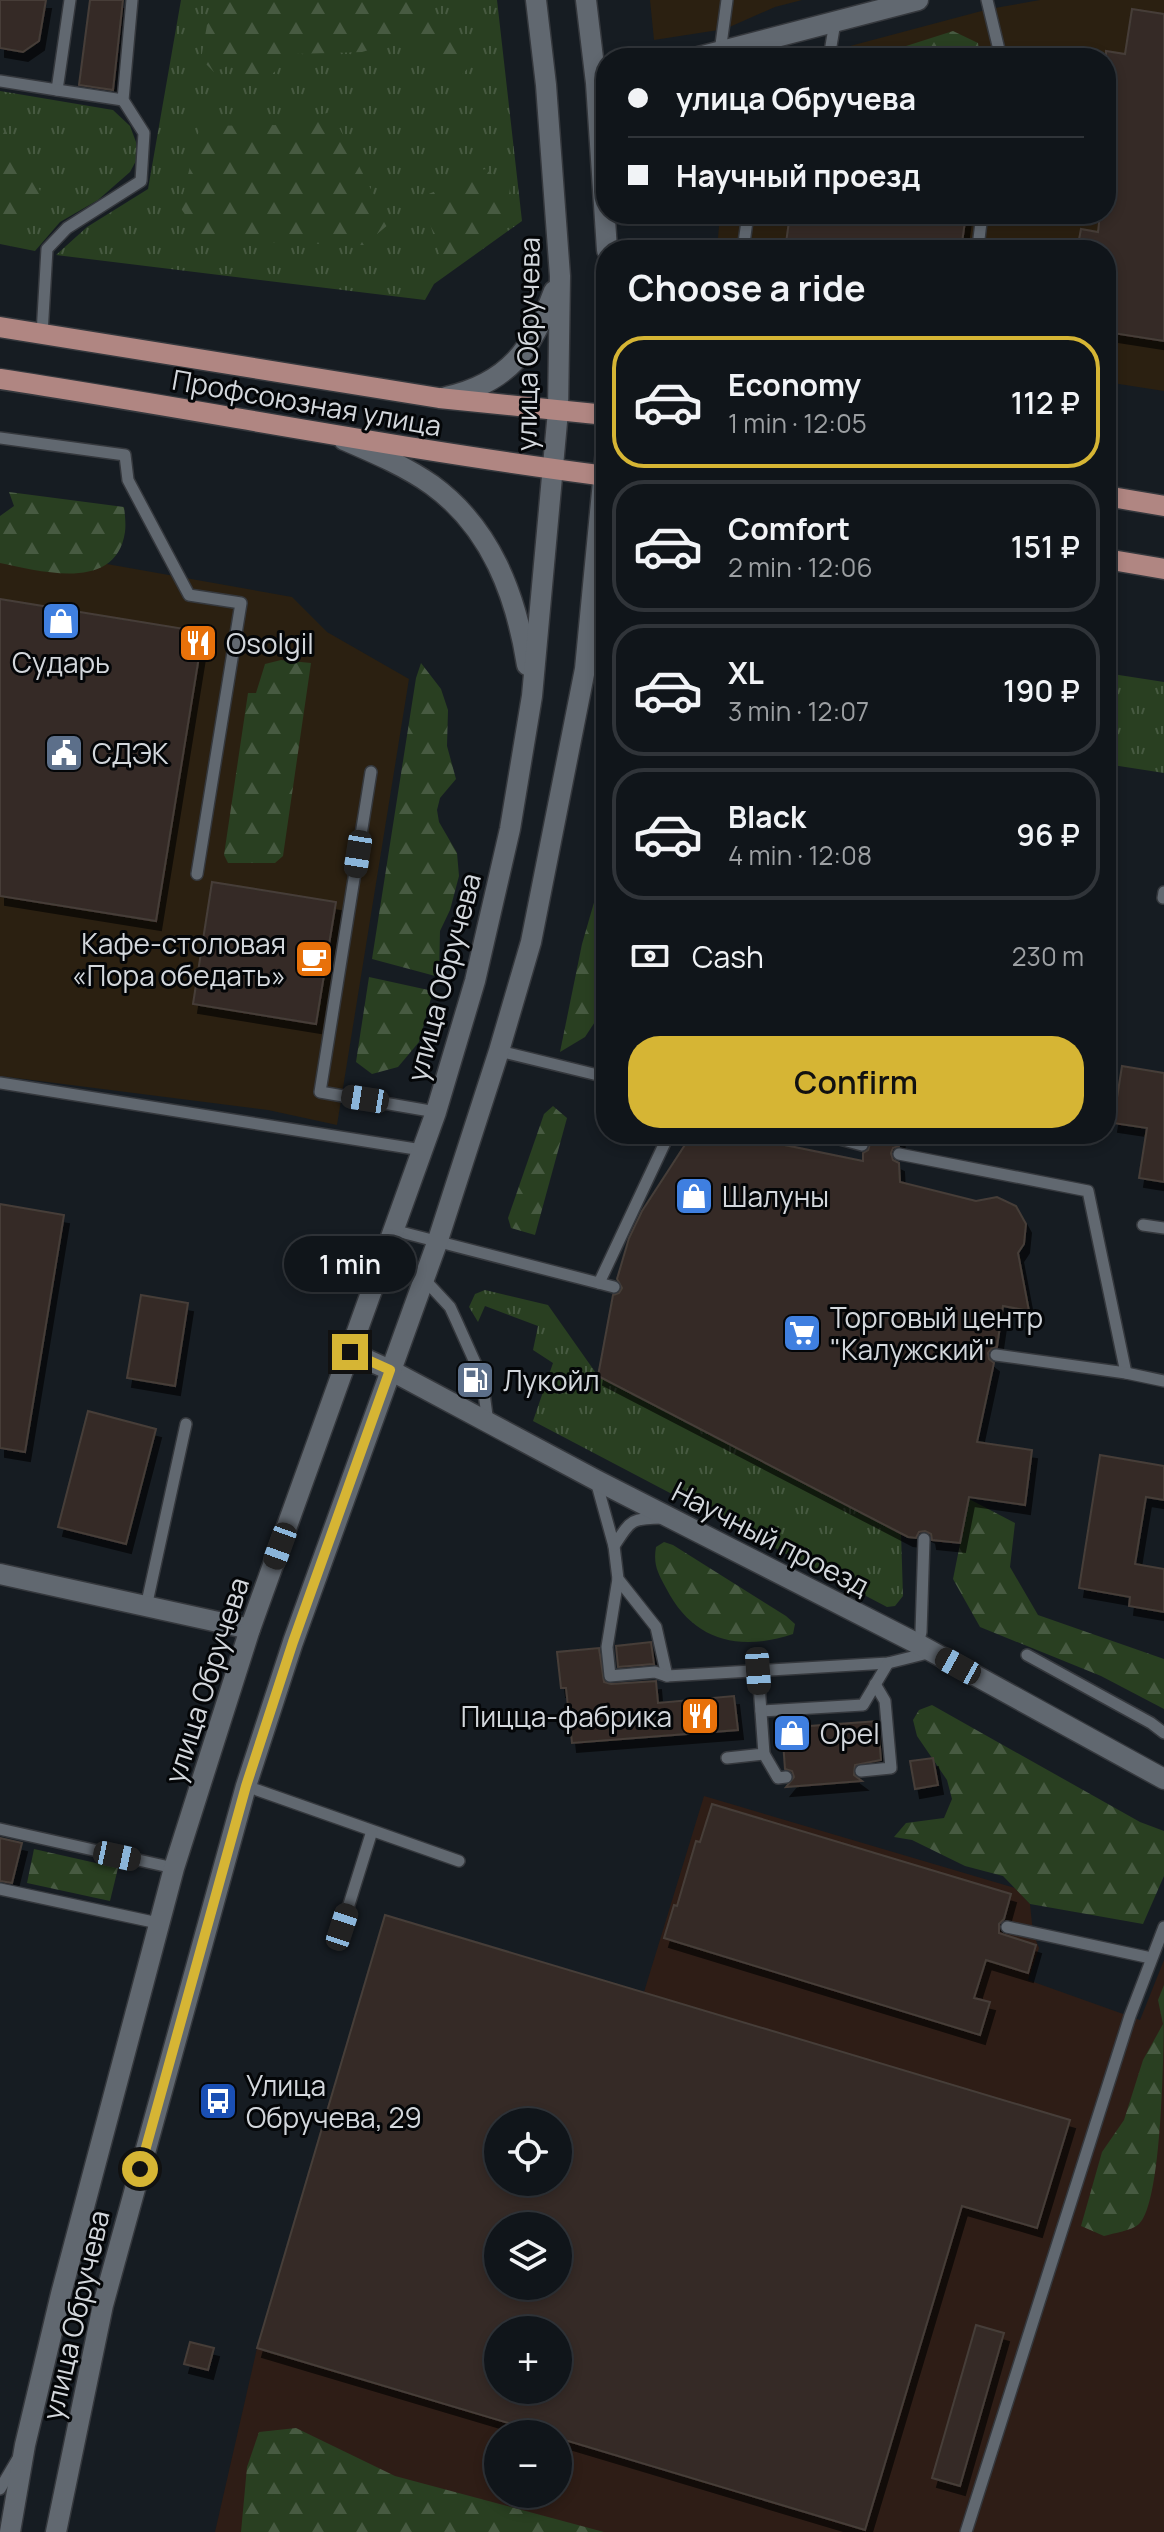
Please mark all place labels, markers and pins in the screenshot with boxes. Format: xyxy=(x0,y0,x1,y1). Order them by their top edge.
shop icon: Сударь xyxy=(40,600,82,642)
restaurant icon: Osolgil xyxy=(177,622,219,664)
place label: Osolgil xyxy=(226,624,314,662)
place label: Сударь xyxy=(12,643,110,681)
public building icon: СДЭК xyxy=(43,732,85,774)
place label: СДЭК xyxy=(92,734,169,772)
place label: Кафе-столовая «Пора обедать» xyxy=(72,924,286,994)
cafe icon: Кафе-столовая «Пора обедать» xyxy=(293,938,335,980)
shop icon: Шалуны xyxy=(673,1175,715,1217)
place label: Шалуны xyxy=(722,1177,829,1215)
place label: Торговый центр "Калужский" xyxy=(830,1298,1043,1368)
supermarket icon: Торговый центр "Калужский" xyxy=(781,1312,823,1354)
fuel station icon: Лукойл xyxy=(454,1359,496,1401)
place label: Лукойл xyxy=(503,1361,600,1399)
restaurant icon: Пицца-фабрика xyxy=(679,1695,721,1737)
place label: Пицца-фабрика xyxy=(461,1697,672,1735)
shop icon: Opel xyxy=(771,1712,813,1754)
place label: Opel xyxy=(820,1714,880,1752)
place label: Улица Обручева, 29 xyxy=(246,2066,422,2136)
bus stop icon: Улица Обручева, 29 xyxy=(197,2080,239,2122)

